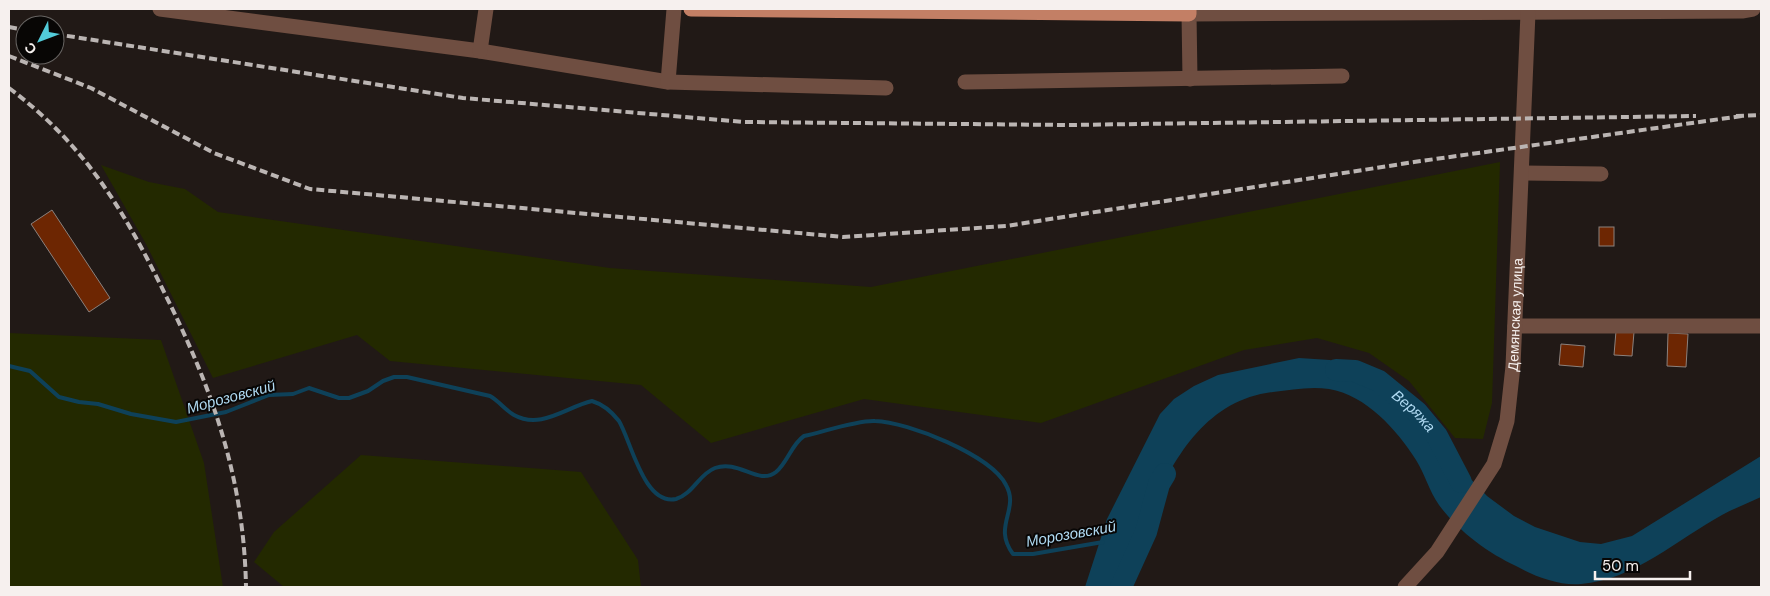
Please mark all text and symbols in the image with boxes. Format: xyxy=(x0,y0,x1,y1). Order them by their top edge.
north arrow xyxy=(15,15,65,65)
text: С xyxy=(20,39,40,58)
street label: Демянская улица xyxy=(1503,257,1527,372)
water label: Морозовский xyxy=(184,375,278,418)
water label: Веряжа xyxy=(1388,385,1440,436)
water label: Морозовский xyxy=(1024,516,1118,552)
scale bar xyxy=(1595,548,1690,580)
text: 50 m xyxy=(1602,556,1639,576)

